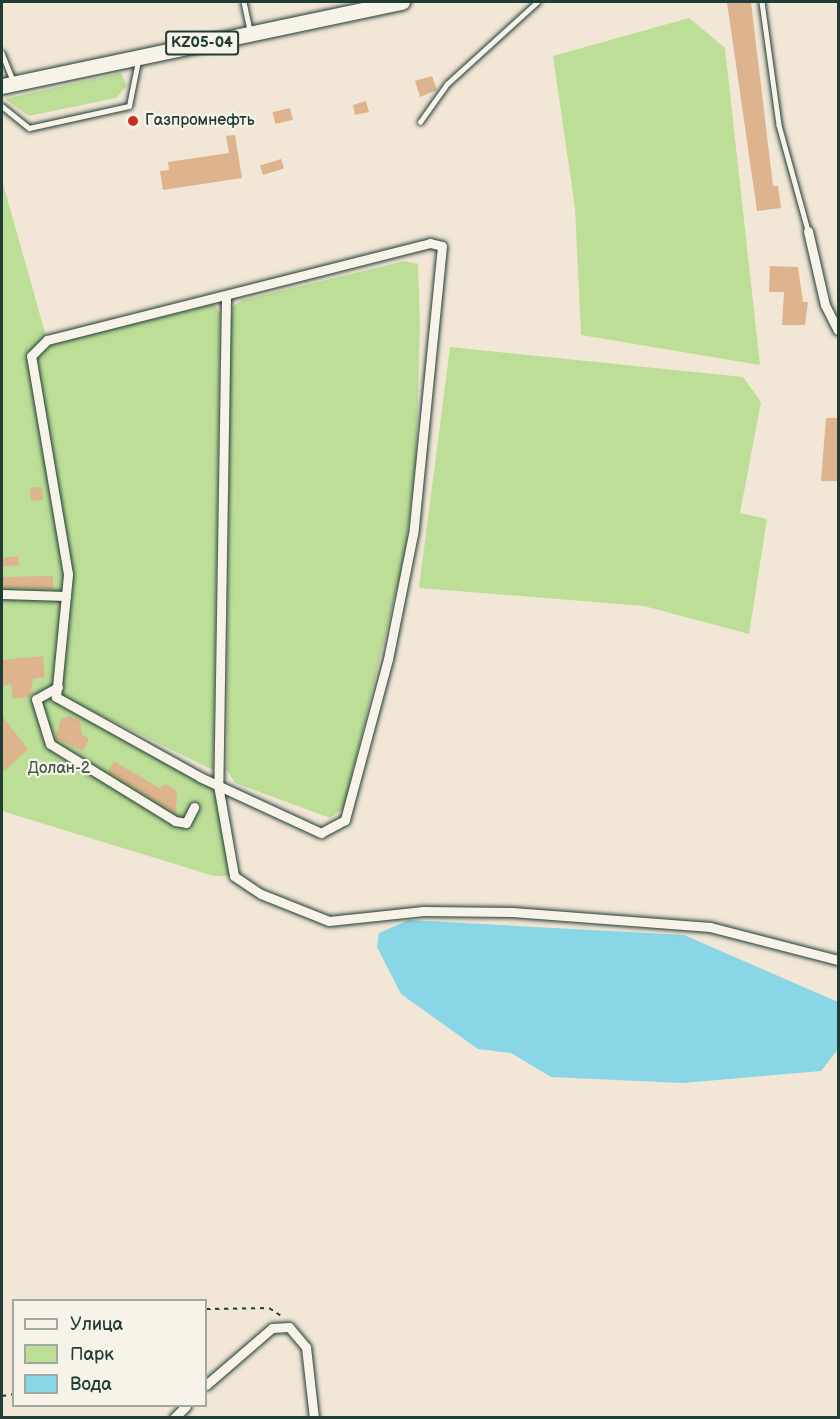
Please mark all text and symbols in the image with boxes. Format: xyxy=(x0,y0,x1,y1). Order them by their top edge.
road number: KZ05-04 xyxy=(164,31,240,55)
place label: Газпромнефть xyxy=(145,111,255,131)
marker: Газпромнефть xyxy=(126,114,140,128)
park label: Долан-2 xyxy=(28,759,90,779)
legend xyxy=(12,1299,207,1407)
text: Улица xyxy=(70,1314,123,1335)
text: Парк xyxy=(70,1344,114,1365)
text: Вода xyxy=(70,1374,112,1395)

